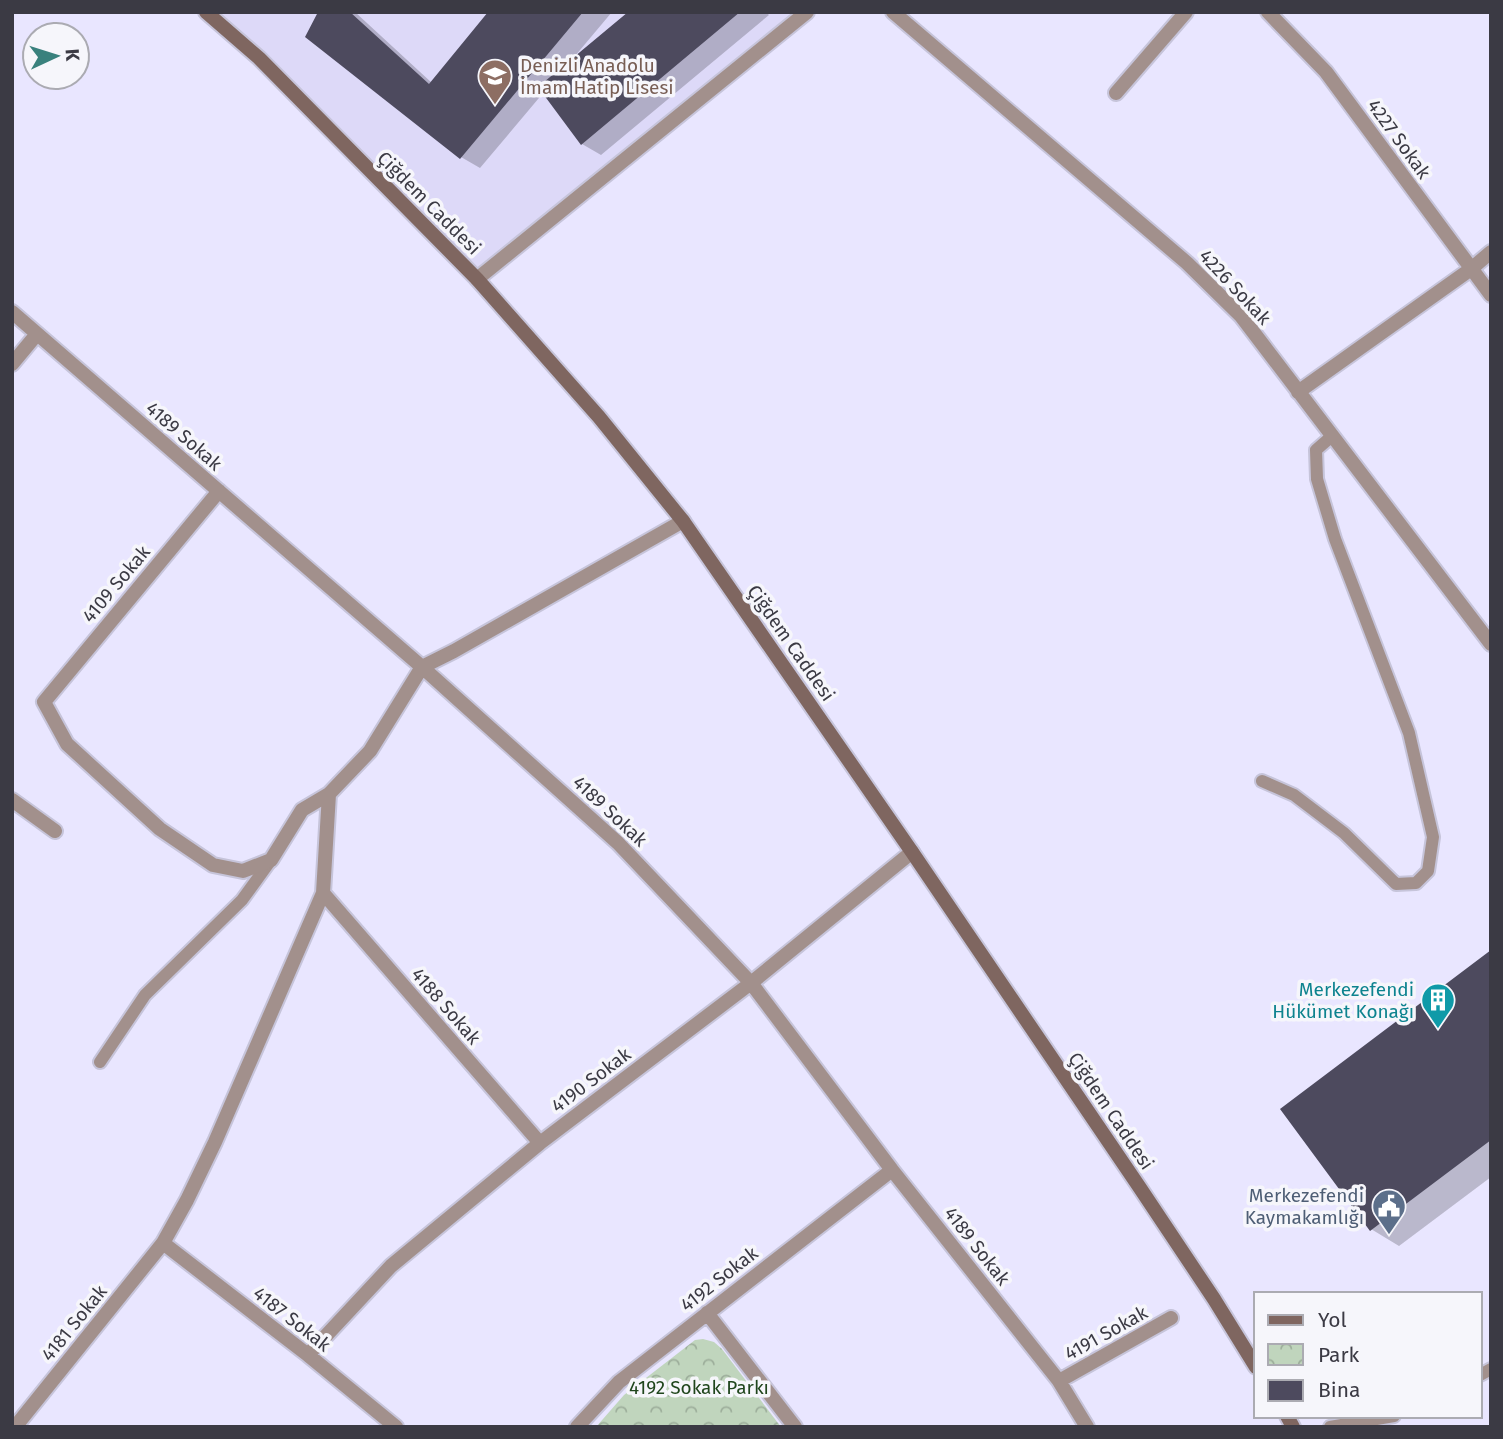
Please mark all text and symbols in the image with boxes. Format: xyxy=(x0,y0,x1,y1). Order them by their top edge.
north arrow xyxy=(21,21,91,91)
text: K xyxy=(61,48,84,63)
place label: Denizli Anadolu İmam Hatip Lisesi xyxy=(520,54,674,99)
school or university icon: Denizli Anadolu İmam Hatip Lisesi xyxy=(476,57,514,106)
street label: 4227 Sokak xyxy=(1362,95,1436,184)
street label: Çiğdem Caddesi xyxy=(373,147,485,259)
street label: 4226 Sokak xyxy=(1194,245,1276,330)
street label: 4189 Sokak xyxy=(141,397,227,475)
street label: 4109 Sokak xyxy=(77,541,155,627)
street label: Çiğdem Caddesi xyxy=(742,580,840,706)
street label: 4189 Sokak xyxy=(568,771,652,851)
street label: 4188 Sokak xyxy=(406,963,486,1049)
place label: Merkezefendi Hükümet Konağı xyxy=(1272,978,1414,1023)
building icon: Merkezefendi Hükümet Konağı xyxy=(1419,981,1457,1030)
street label: 4190 Sokak xyxy=(547,1042,636,1117)
street label: Çiğdem Caddesi xyxy=(1063,1048,1159,1174)
place label: Merkezefendi Kaymakamlığı xyxy=(1245,1184,1364,1229)
public building icon: Merkezefendi Kaymakamlığı xyxy=(1370,1187,1408,1236)
street label: 4189 Sokak xyxy=(939,1202,1015,1290)
street label: 4192 Sokak xyxy=(676,1241,763,1316)
street label: 4181 Sokak xyxy=(36,1280,112,1366)
street label: 4187 Sokak xyxy=(249,1282,335,1356)
legend xyxy=(1254,1292,1482,1418)
street label: 4191 Sokak xyxy=(1061,1301,1152,1365)
text: Yol xyxy=(1318,1307,1347,1333)
text: Park xyxy=(1318,1342,1360,1368)
park label: 4192 Sokak Parkı xyxy=(629,1376,769,1399)
text: Bina xyxy=(1318,1377,1360,1403)

